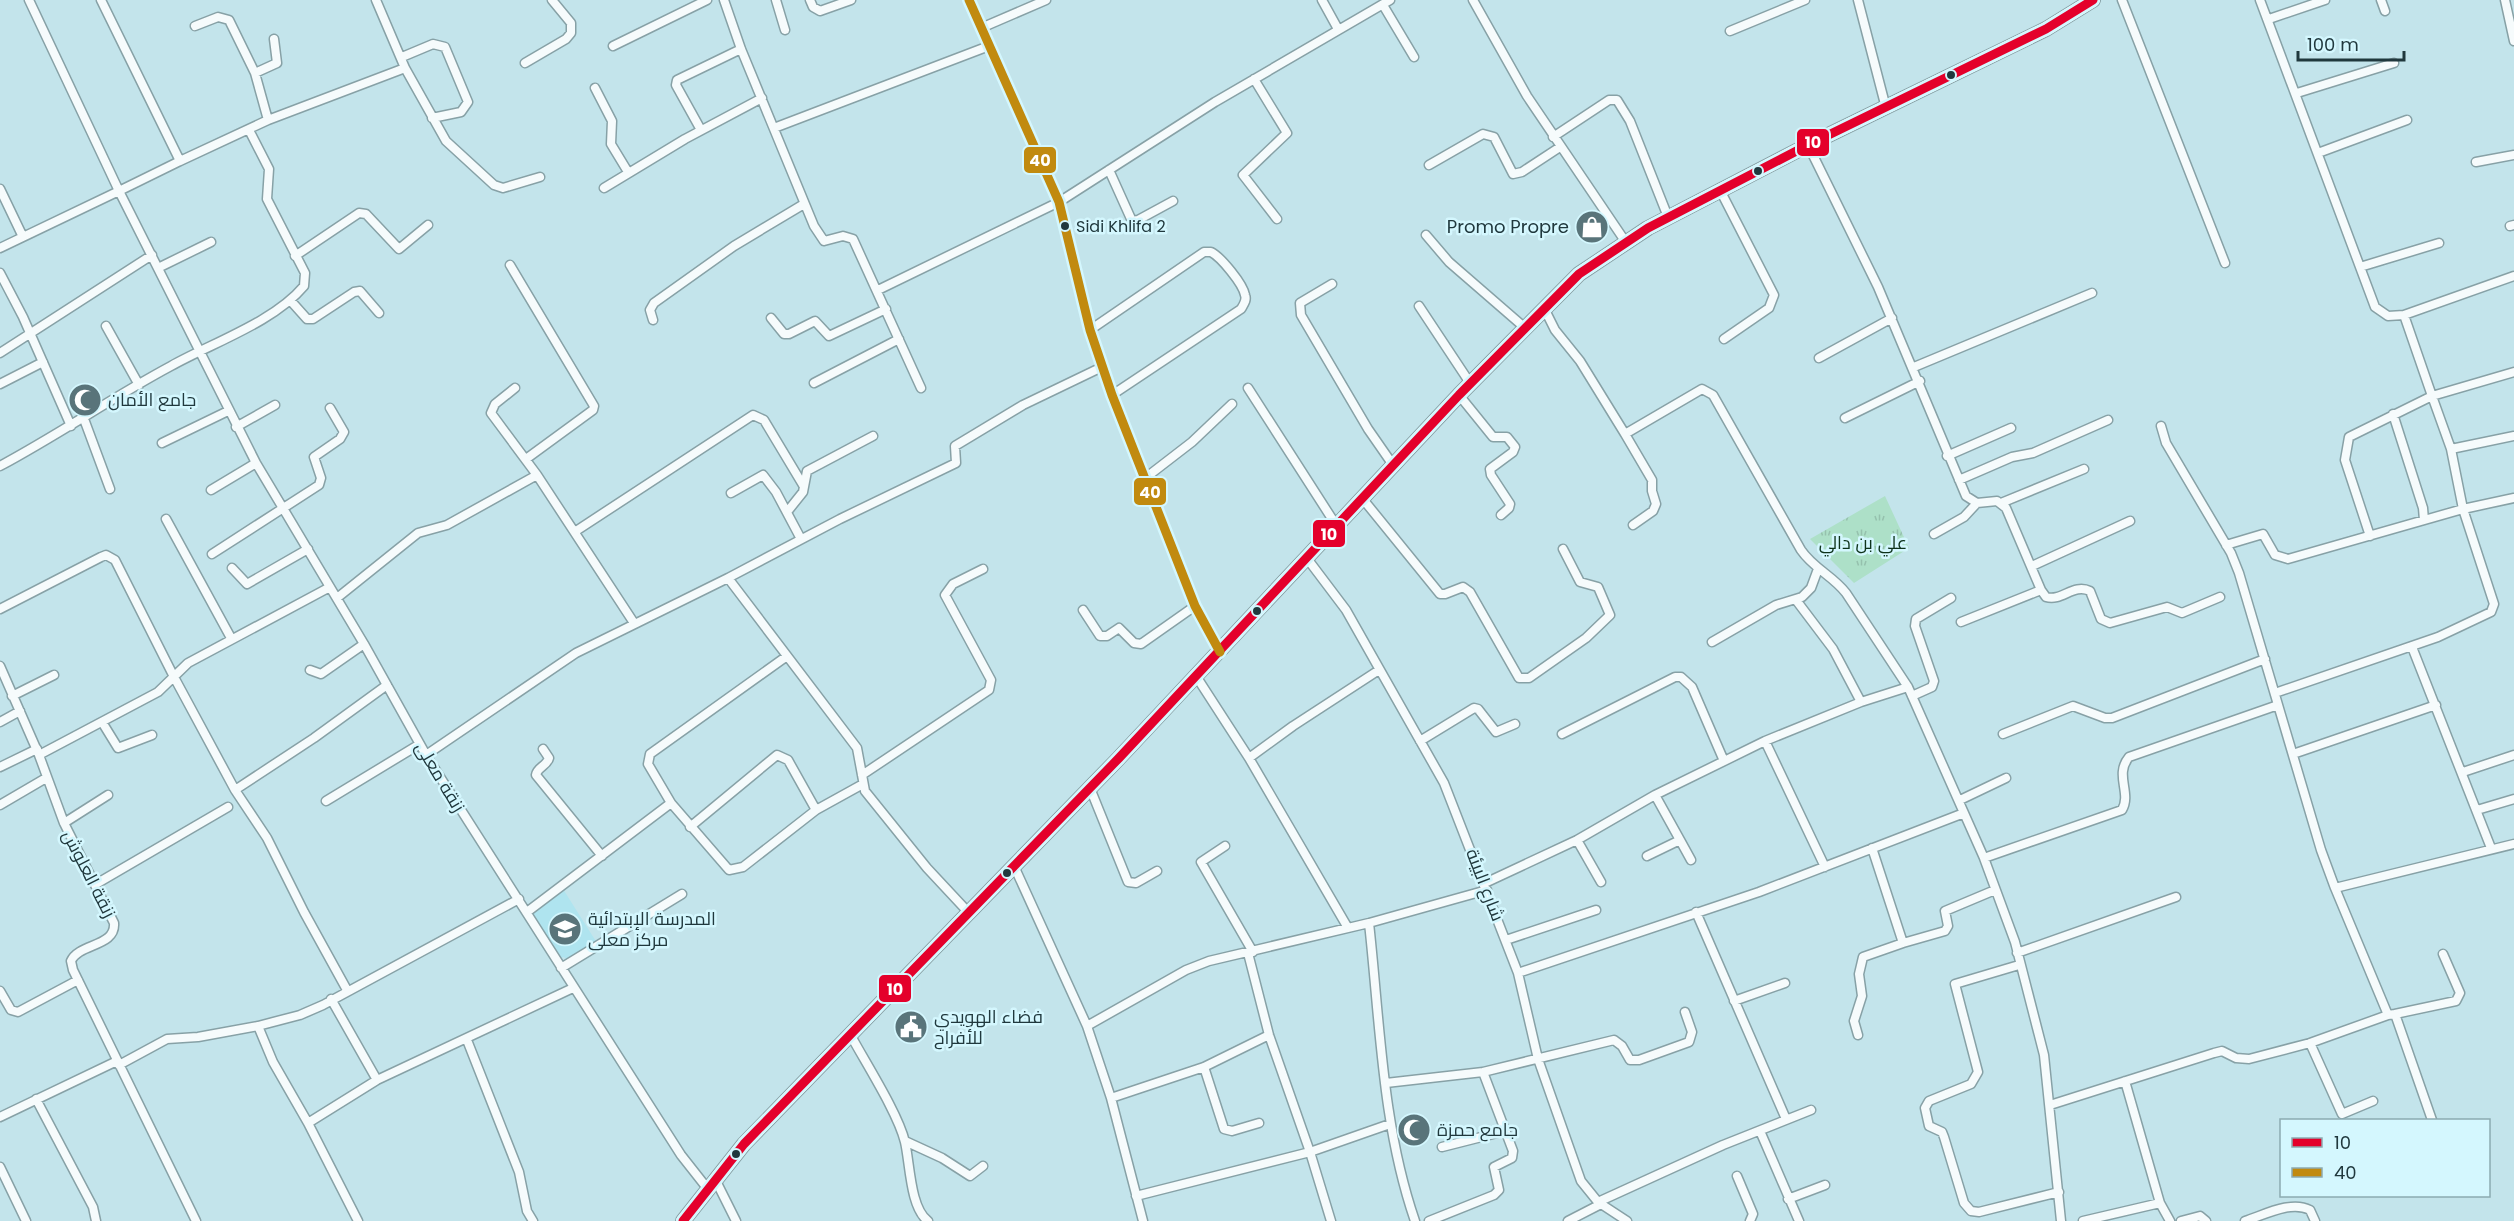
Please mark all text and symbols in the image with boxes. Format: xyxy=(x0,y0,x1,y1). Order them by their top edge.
scale bar xyxy=(2298,24,2404,62)
text: 100 m xyxy=(2307,32,2359,57)
unlabelled marker xyxy=(1945,69,1957,81)
line badge: 10 xyxy=(1796,128,1830,157)
text: 10 xyxy=(1805,131,1821,154)
line badge: 40 xyxy=(1023,146,1057,174)
text: 40 xyxy=(1029,149,1051,172)
unlabelled marker xyxy=(1752,165,1764,177)
shop icon: Promo Propre xyxy=(1574,209,1610,245)
place label: Promo Propre xyxy=(1447,214,1569,239)
place label: Sidi Khlifa 2 xyxy=(1076,215,1166,238)
marker: Sidi Khlifa 2 xyxy=(1059,220,1071,232)
mosque icon: جامع الأمان xyxy=(67,382,103,418)
place label: جامع الأمان xyxy=(108,387,196,412)
line badge: 40 xyxy=(1133,477,1167,506)
text: 40 xyxy=(1139,481,1161,504)
line badge: 10 xyxy=(1312,519,1346,548)
text: 10 xyxy=(1321,523,1337,546)
park label: علي بن دالي xyxy=(1819,530,1907,557)
unlabelled marker xyxy=(1251,605,1263,617)
street label: زنقة معلى xyxy=(410,737,471,817)
street label: زنقة العلوش xyxy=(57,826,122,922)
street label: شارع البيئة xyxy=(1460,845,1511,925)
unlabelled marker xyxy=(1001,867,1013,879)
place label: المدرسة الإبتدائية مركز معلى xyxy=(588,906,716,952)
school or university icon: المدرسة الإبتدائية مركز معلى xyxy=(547,911,583,947)
line badge: 10 xyxy=(878,974,912,1003)
text: 10 xyxy=(887,978,903,1001)
place label: فضاء الهويدي للأفراح xyxy=(934,1004,1043,1050)
public building icon: فضاء الهويدي للأفراح xyxy=(893,1009,929,1045)
mosque icon: جامع حمزة xyxy=(1396,1112,1432,1148)
place label: جامع حمزة xyxy=(1437,1117,1518,1142)
legend xyxy=(2280,1119,2490,1197)
text: 10 xyxy=(2334,1130,2351,1155)
unlabelled marker xyxy=(730,1148,742,1160)
text: 40 xyxy=(2334,1160,2357,1185)

